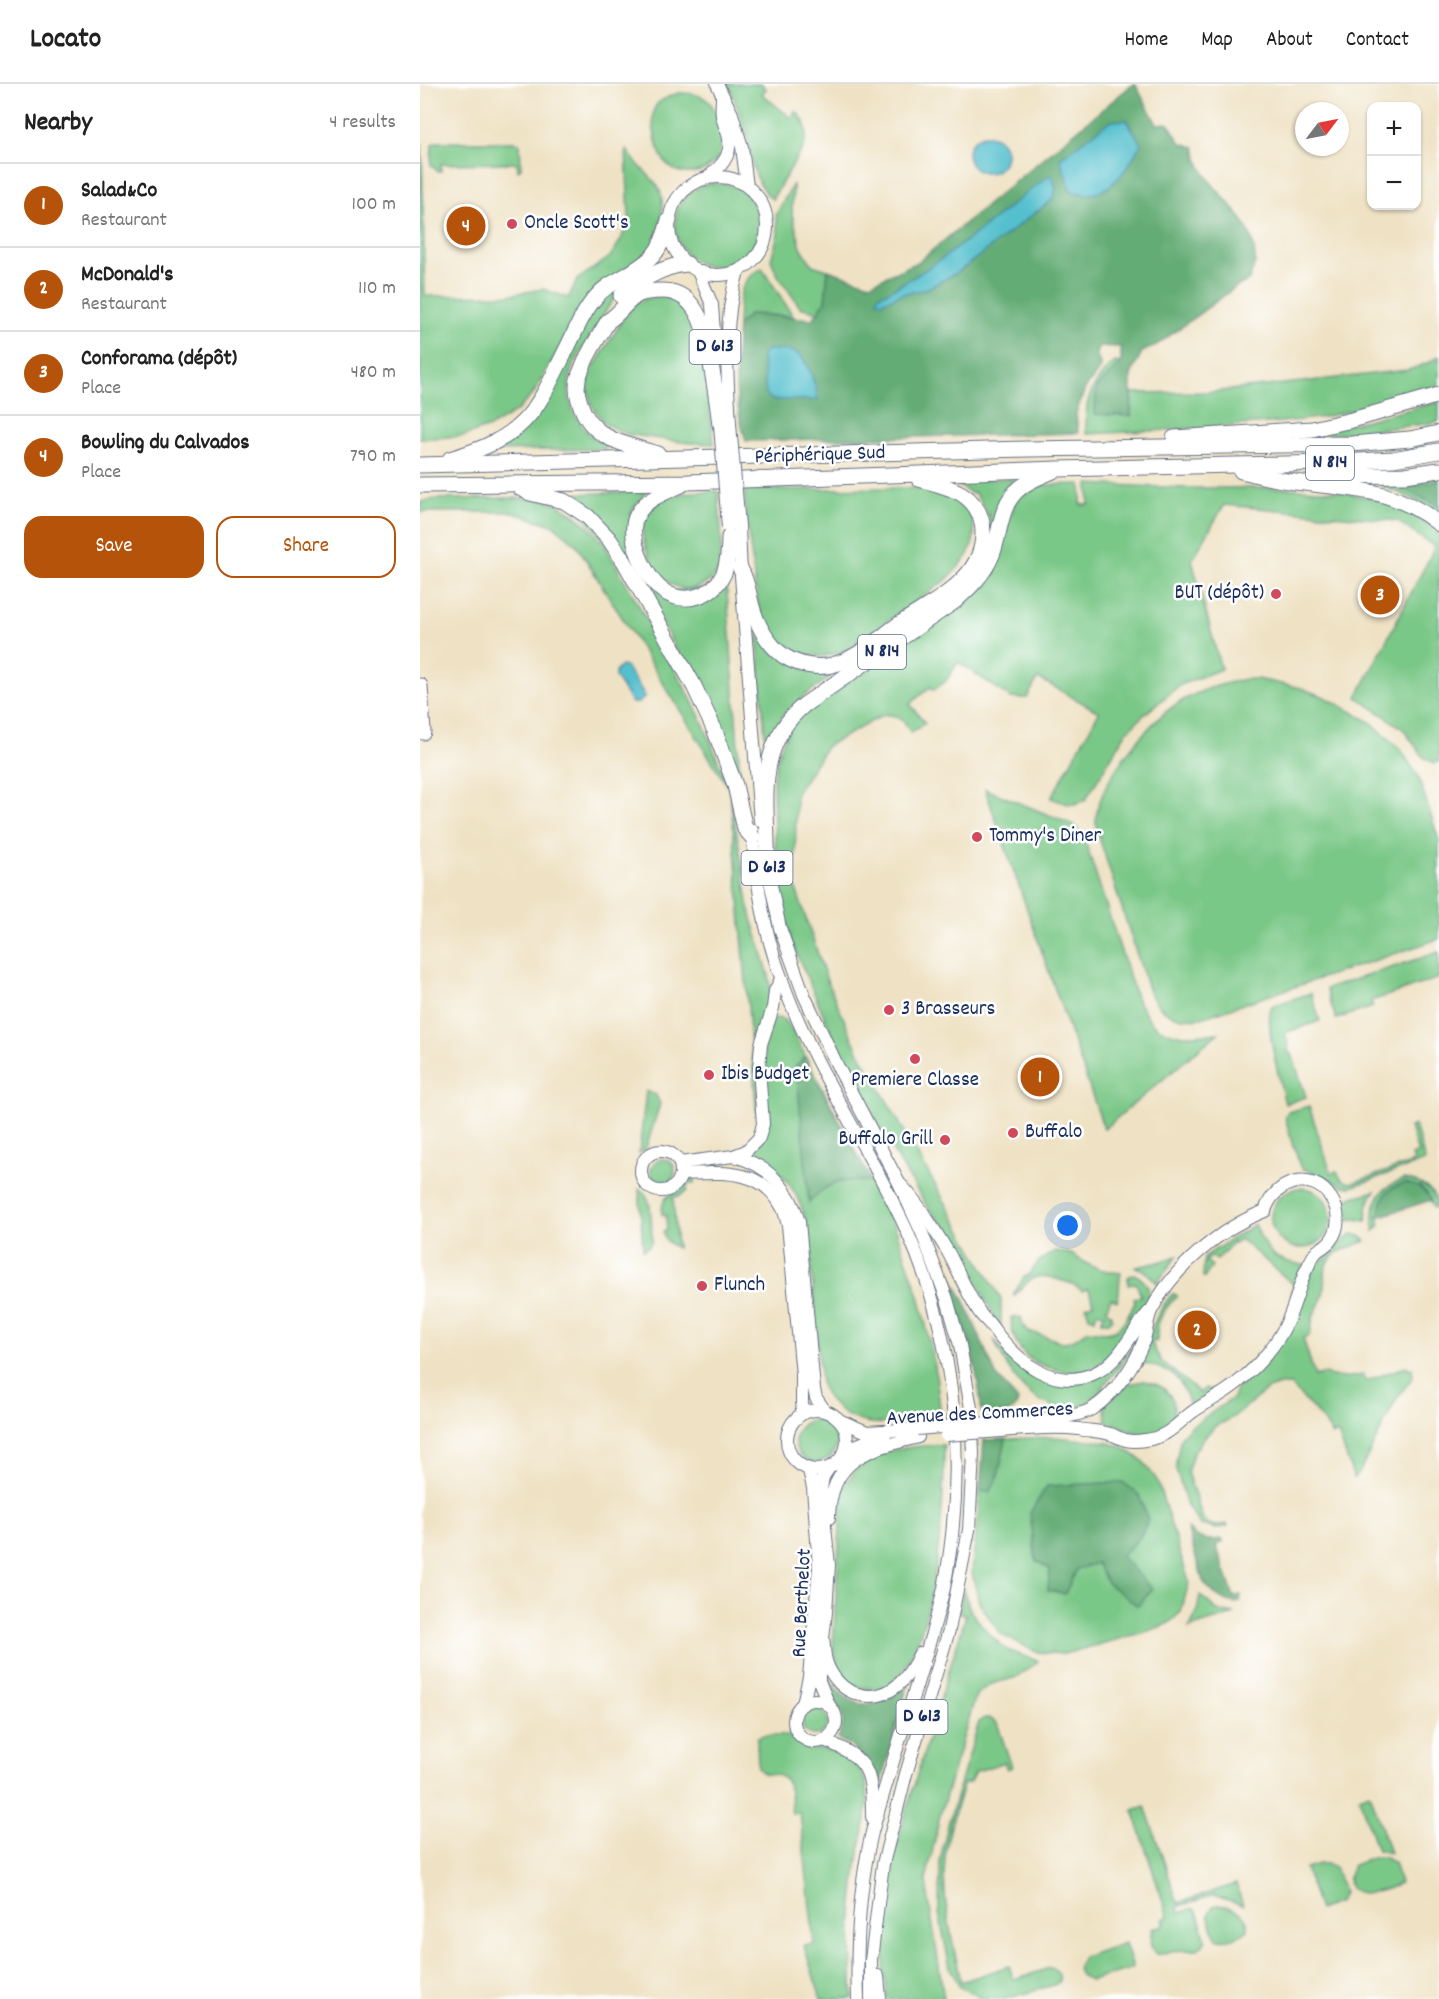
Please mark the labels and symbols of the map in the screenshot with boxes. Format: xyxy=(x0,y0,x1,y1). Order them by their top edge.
north arrow xyxy=(1295,102,1349,156)
pin: 4 xyxy=(446,204,486,248)
place label: Oncle Scott's xyxy=(524,209,629,239)
marker: Oncle Scott's xyxy=(505,217,519,231)
road number: D 613 xyxy=(690,330,740,364)
street label: Périphérique Sud xyxy=(754,439,886,473)
road number: N 814 xyxy=(1306,446,1354,480)
pin: 3 xyxy=(1360,572,1400,618)
place label: BUT (dépôt) xyxy=(1175,579,1264,609)
marker: BUT (dépôt) xyxy=(1269,587,1283,601)
road number: N 814 xyxy=(858,635,906,669)
place label: Tommy's Diner xyxy=(989,822,1102,852)
marker: Tommy's Diner xyxy=(970,830,984,844)
road number: D 613 xyxy=(742,851,792,885)
place label: 3 Brasseurs xyxy=(901,995,995,1025)
marker: 3 Brasseurs xyxy=(882,1003,896,1017)
marker: Premiere Classe xyxy=(908,1052,922,1066)
pin: 1 xyxy=(1020,1054,1060,1100)
place label: Ibis Budget xyxy=(721,1060,809,1090)
place label: Premiere Classe xyxy=(851,1066,979,1096)
marker: Ibis Budget xyxy=(702,1068,716,1082)
place label: Buffalo xyxy=(1025,1118,1082,1148)
place label: Buffalo Grill xyxy=(839,1125,933,1155)
marker: Buffalo xyxy=(1006,1126,1020,1140)
marker: Buffalo Grill xyxy=(938,1133,952,1147)
your location xyxy=(1053,1211,1082,1240)
place label: Flunch xyxy=(714,1271,765,1301)
marker: Flunch xyxy=(695,1279,709,1293)
pin: 2 xyxy=(1178,1308,1216,1352)
street label: Avenue des Commerces xyxy=(886,1395,1074,1435)
street label: Rue Berthelot xyxy=(785,1548,821,1658)
road number: D 613 xyxy=(896,1700,948,1734)

